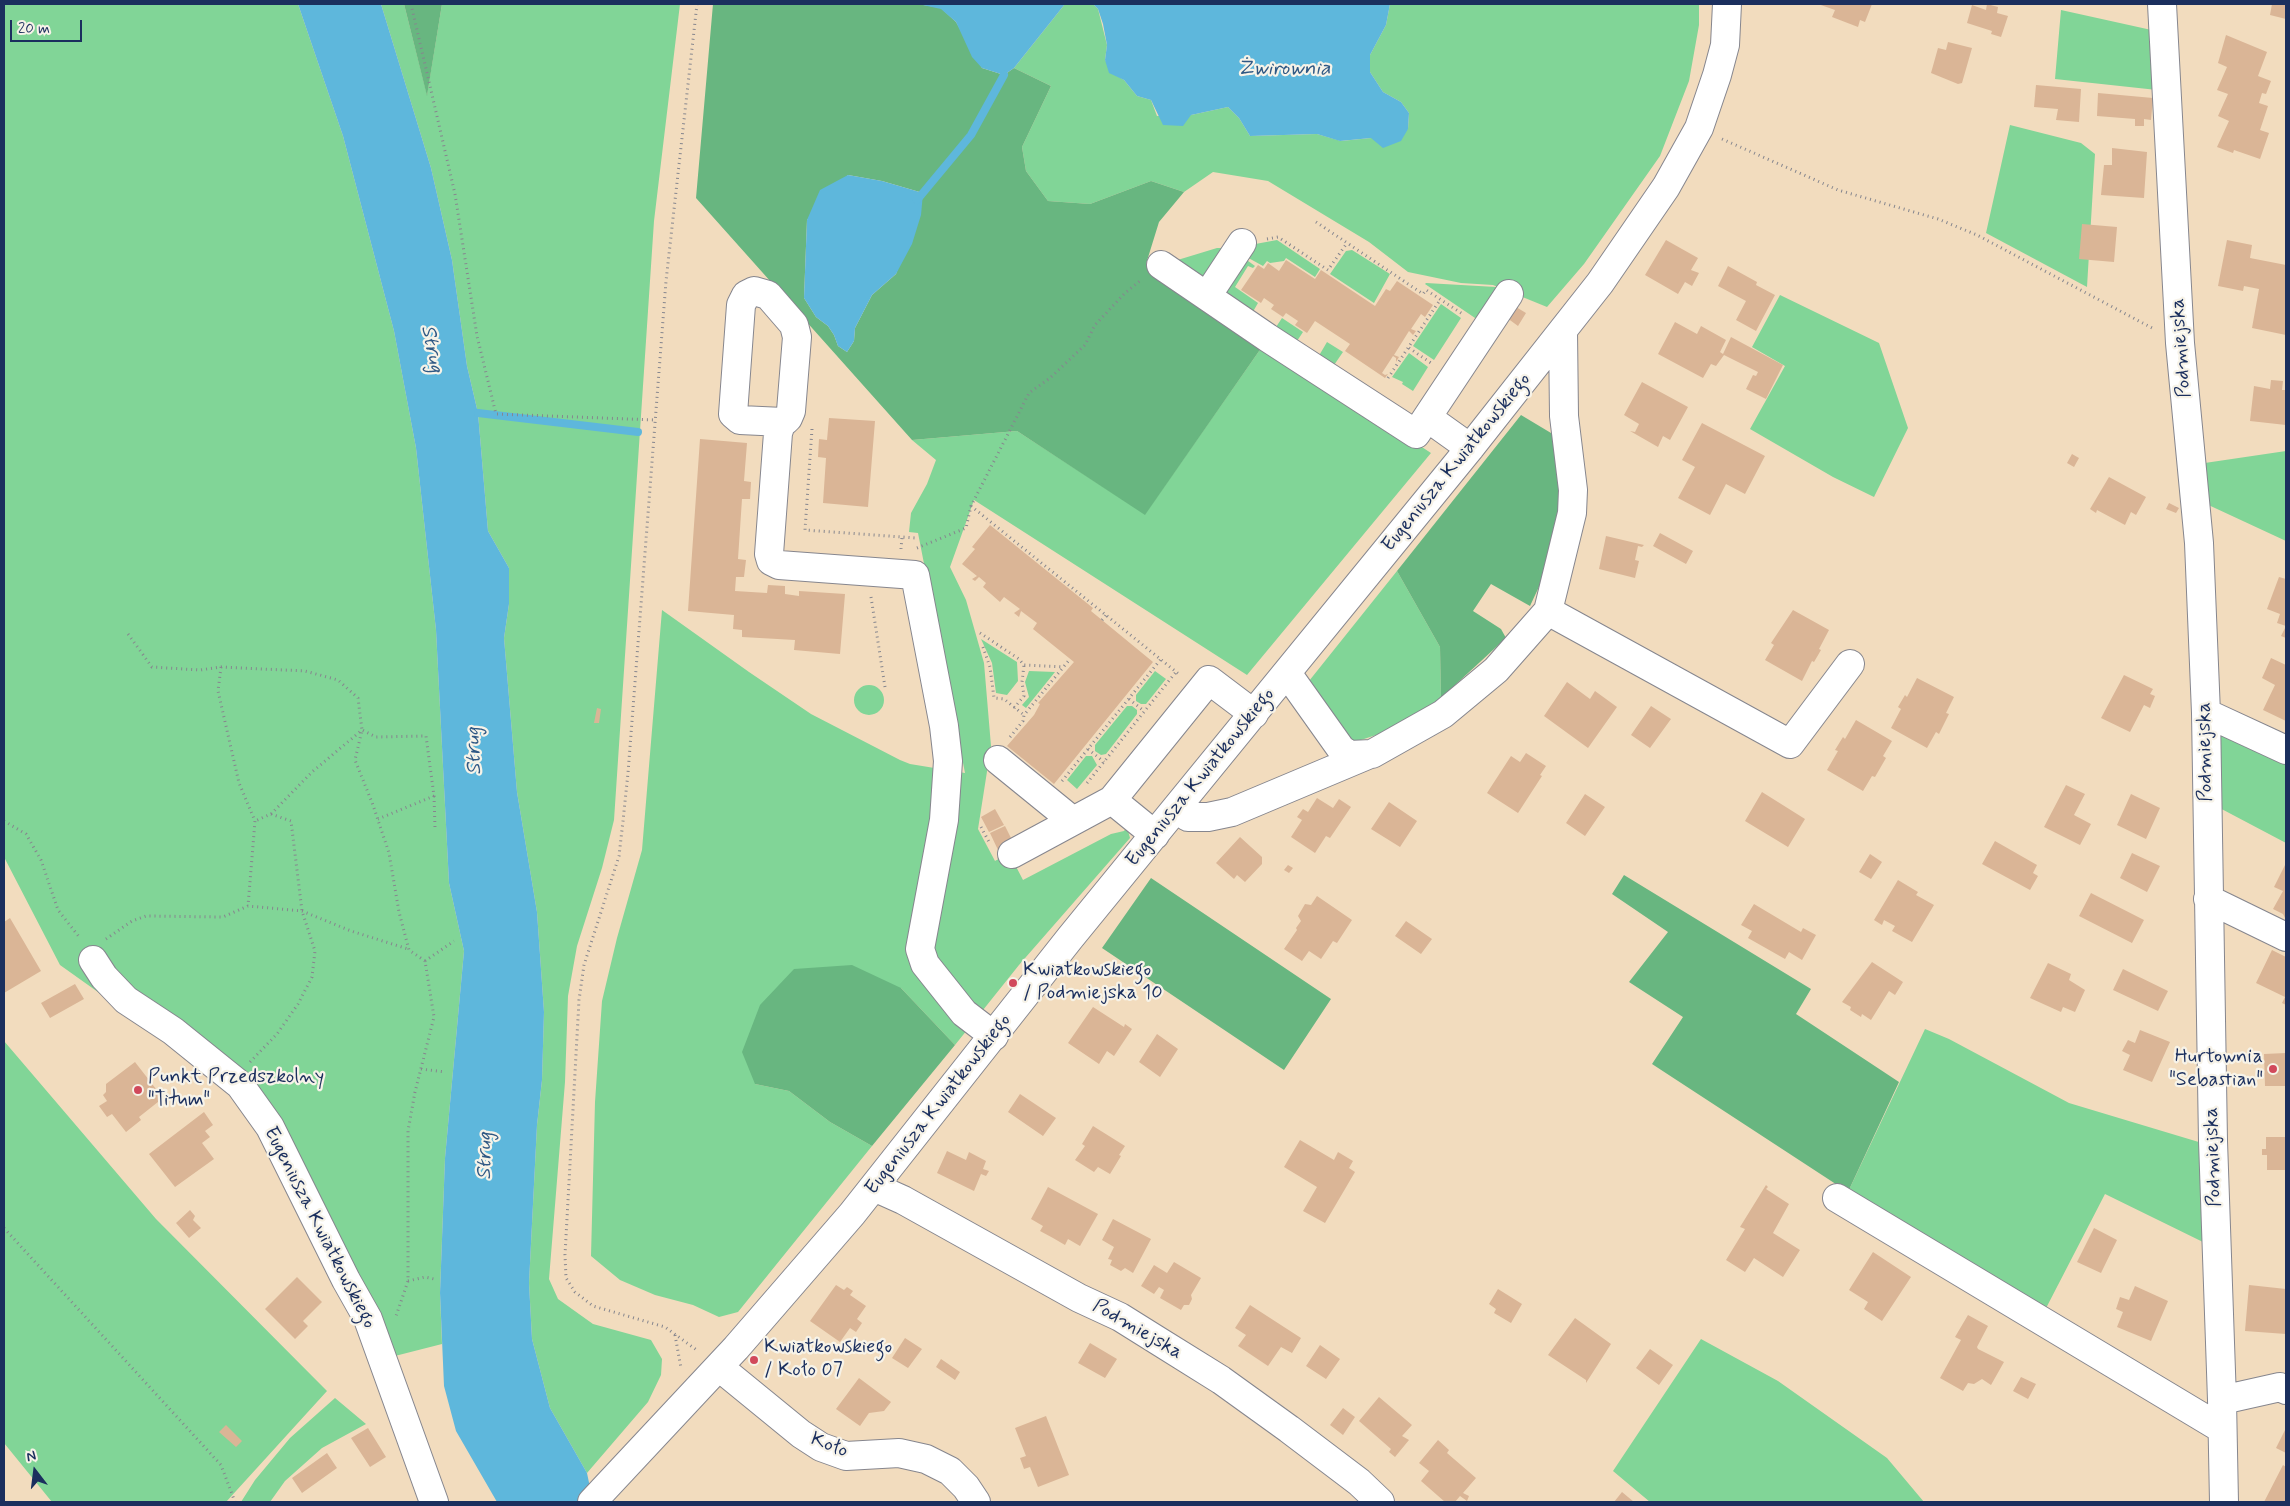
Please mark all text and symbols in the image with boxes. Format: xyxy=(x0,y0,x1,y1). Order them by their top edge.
scale bar xyxy=(12,10,85,42)
text: 20 m xyxy=(18,19,50,39)
water label: Żwirownia xyxy=(1237,57,1331,83)
street label: Podmiejska xyxy=(2167,297,2197,399)
water label: Strug xyxy=(414,323,448,375)
street label: Eugeniusza Kwiatkowskiego xyxy=(1377,369,1537,557)
street label: Eugeniusza Kwiatkowskiego xyxy=(1121,684,1281,872)
street label: Podmiejska xyxy=(2193,702,2219,802)
water label: Strug xyxy=(462,727,488,775)
place label: Kwiatkowskiego / Podmiejska 10 xyxy=(1023,959,1163,1006)
marker: Kwiatkowskiego / Podmiejska 10 xyxy=(1007,977,1019,989)
street label: Eugeniusza Kwiatkowskiego xyxy=(861,1010,1017,1200)
place label: Hurtownia "Sebastian" xyxy=(2169,1046,2263,1093)
marker: Hurtownia "Sebastian" xyxy=(2267,1063,2279,1075)
place label: Punkt Przedszkolny "Titum" xyxy=(148,1066,324,1113)
marker: Punkt Przedszkolny "Titum" xyxy=(132,1084,144,1096)
street label: Podmiejska xyxy=(2200,1107,2228,1207)
street label: Eugeniusza Kwiatkowskiego xyxy=(258,1123,380,1333)
water label: Strug xyxy=(473,1132,499,1180)
street label: Podmiejska xyxy=(1088,1295,1186,1365)
place label: Kwiatkowskiego / Koło 07 xyxy=(764,1336,892,1383)
marker: Kwiatkowskiego / Koło 07 xyxy=(748,1354,760,1366)
street label: Koło xyxy=(807,1428,851,1464)
north arrow xyxy=(10,1446,60,1496)
text: N xyxy=(24,1447,38,1466)

